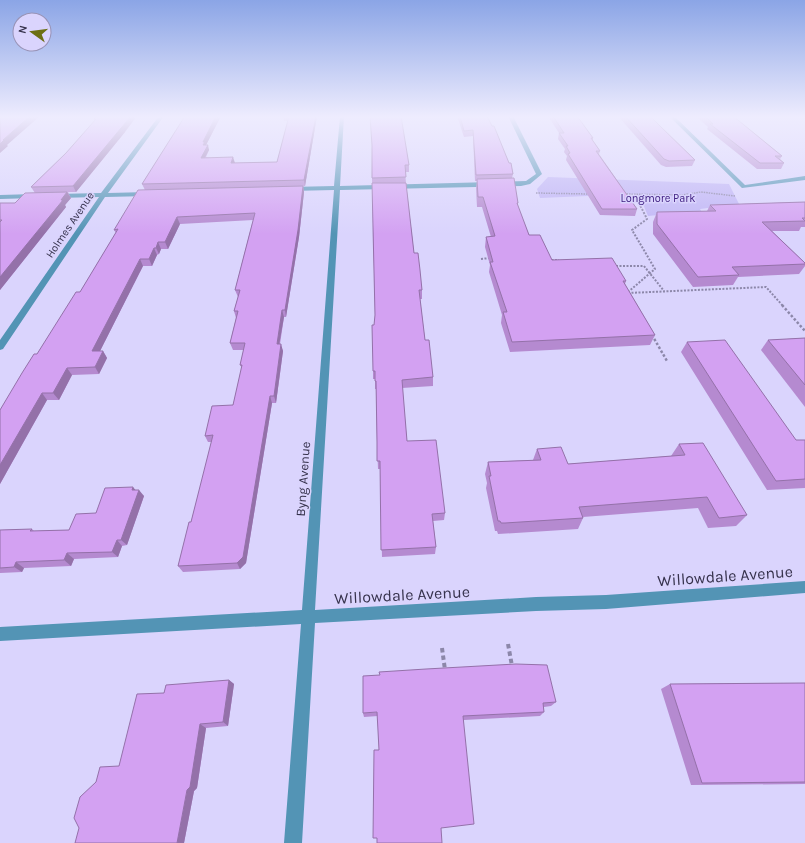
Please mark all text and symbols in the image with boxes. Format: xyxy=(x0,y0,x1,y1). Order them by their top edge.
north arrow xyxy=(12,12,52,52)
text: N xyxy=(16,24,30,35)
street label: Holmes Avenue xyxy=(43,189,97,261)
park label: Longmore Park xyxy=(621,192,695,205)
street label: Byng Avenue xyxy=(293,441,313,517)
street label: Willowdale Avenue xyxy=(657,562,793,590)
street label: Willowdale Avenue xyxy=(334,582,470,608)

